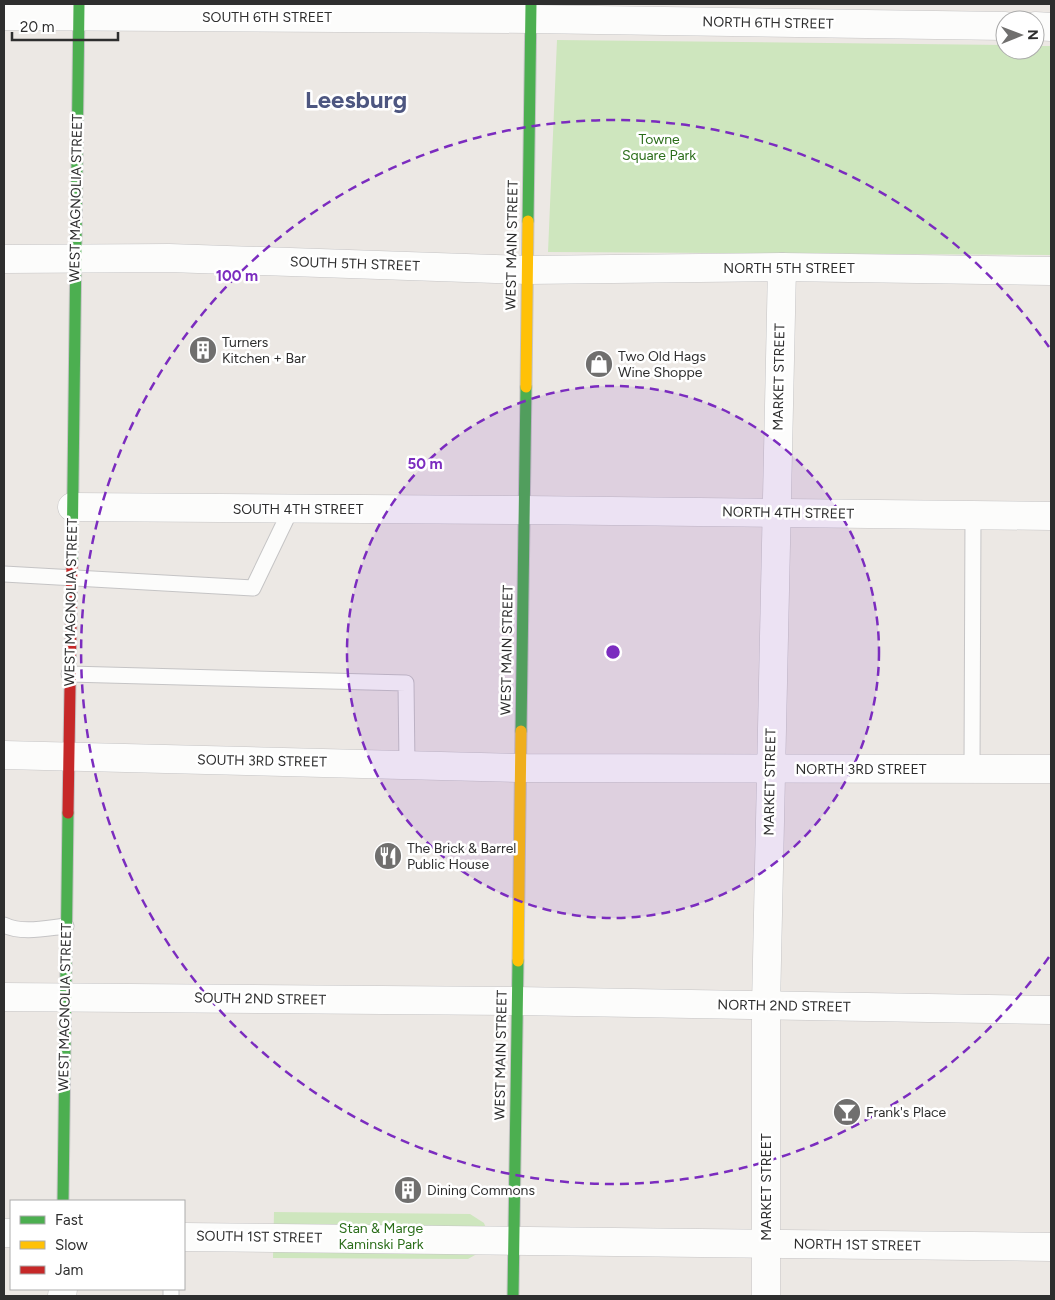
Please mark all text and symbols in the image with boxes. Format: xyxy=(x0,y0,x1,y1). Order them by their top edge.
street label: SOUTH 6TH STREET xyxy=(202,9,332,26)
scale bar xyxy=(12,10,119,42)
north arrow xyxy=(995,10,1045,60)
street label: NORTH 6TH STREET xyxy=(702,13,834,33)
text: 20 m xyxy=(20,18,54,36)
text: N xyxy=(1024,29,1041,40)
district label: Leesburg xyxy=(305,85,407,114)
street label: WEST MAGNOLIA STREET xyxy=(66,113,86,282)
park label: Towne Square Park xyxy=(622,131,696,164)
street label: WEST MAIN STREET xyxy=(502,179,522,310)
street label: SOUTH 5TH STREET xyxy=(290,253,421,275)
street label: NORTH 5TH STREET xyxy=(723,260,855,277)
text: 100 m xyxy=(216,267,258,285)
street label: MARKET STREET xyxy=(770,323,788,431)
place label: Turners Kitchen + Bar xyxy=(222,334,306,367)
building icon: Turners Kitchen + Bar xyxy=(188,335,218,365)
place label: Two Old Hags Wine Shoppe xyxy=(618,348,706,381)
shop icon: Two Old Hags Wine Shoppe xyxy=(584,349,614,379)
text: 50 m xyxy=(407,455,443,473)
street label: SOUTH 4TH STREET xyxy=(233,501,364,518)
street label: NORTH 4TH STREET xyxy=(722,503,854,523)
street label: WEST MAGNOLIA STREET xyxy=(61,517,81,686)
street label: WEST MAIN STREET xyxy=(497,584,517,715)
centre of rings xyxy=(604,643,622,661)
street label: MARKET STREET xyxy=(761,728,779,836)
street label: SOUTH 3RD STREET xyxy=(197,751,327,771)
street label: NORTH 3RD STREET xyxy=(796,761,927,778)
place label: The Brick & Barrel Public House xyxy=(407,840,516,873)
restaurant icon: The Brick & Barrel Public House xyxy=(373,841,403,871)
street label: WEST MAGNOLIA STREET xyxy=(55,922,75,1091)
street label: SOUTH 2ND STREET xyxy=(194,989,326,1009)
street label: WEST MAIN STREET xyxy=(491,989,511,1120)
street label: NORTH 2ND STREET xyxy=(717,996,851,1016)
bar icon: Frank's Place xyxy=(832,1097,862,1127)
place label: Frank's Place xyxy=(866,1104,947,1121)
street label: MARKET STREET xyxy=(758,1133,775,1241)
building icon: Dining Commons xyxy=(393,1175,423,1205)
place label: Dining Commons xyxy=(427,1182,535,1199)
legend xyxy=(10,1200,185,1290)
text: Fast xyxy=(55,1211,84,1229)
park label: Stan & Marge Kaminski Park xyxy=(338,1220,424,1253)
street label: SOUTH 1ST STREET xyxy=(196,1227,322,1247)
street label: NORTH 1ST STREET xyxy=(793,1235,921,1255)
text: Slow xyxy=(55,1236,88,1254)
text: Jam xyxy=(55,1261,83,1279)

